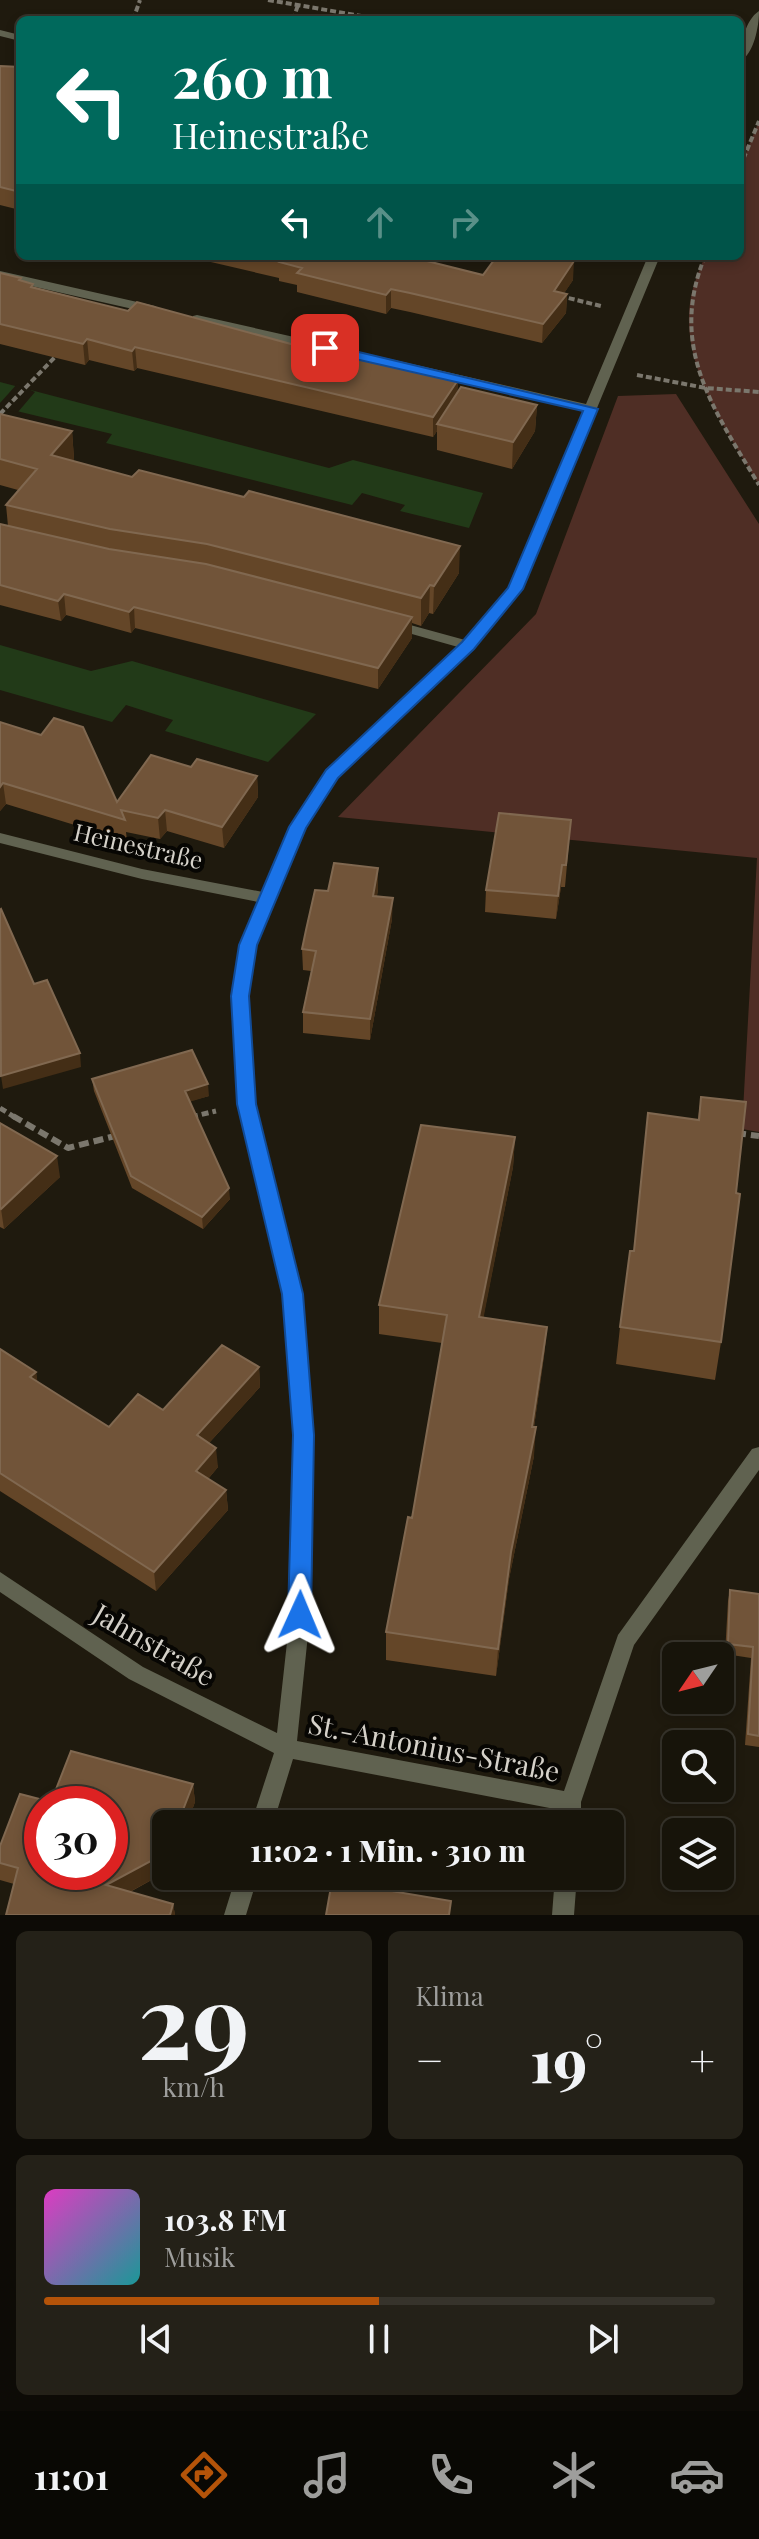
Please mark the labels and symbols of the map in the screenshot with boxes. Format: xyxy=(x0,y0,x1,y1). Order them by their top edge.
pin xyxy=(291,314,359,382)
street label: Heinestraße xyxy=(71,815,206,875)
position arrow xyxy=(258,1573,342,1657)
street label: Jahnstraße xyxy=(86,1593,222,1693)
north arrow xyxy=(662,1642,734,1714)
street label: St.-Antonius-Straße xyxy=(305,1704,563,1789)
speed limit sign: 30 xyxy=(24,1786,128,1890)

